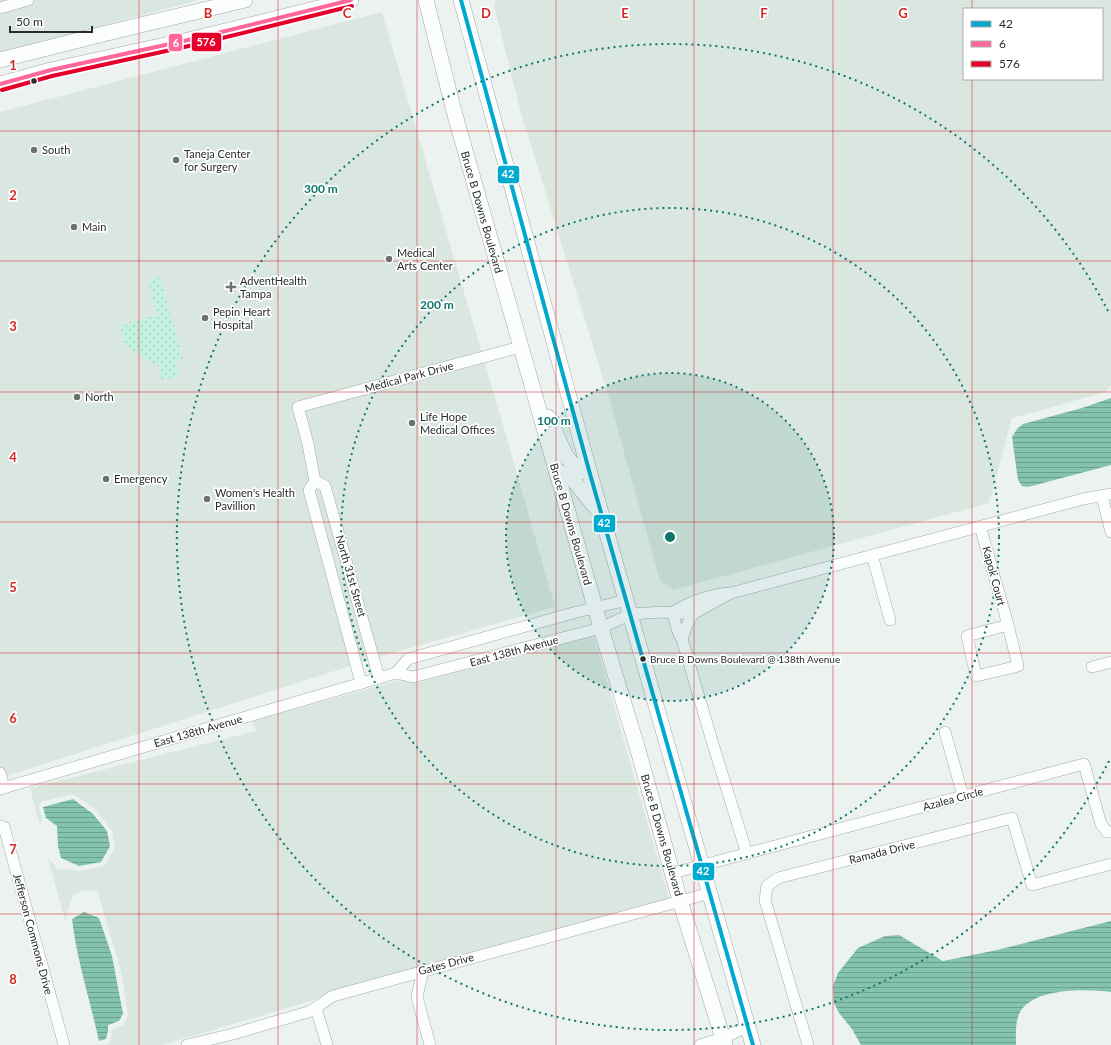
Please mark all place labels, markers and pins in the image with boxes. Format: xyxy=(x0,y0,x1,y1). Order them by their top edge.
unlabelled marker xyxy=(29,76,39,86)
place label: South xyxy=(42,143,70,156)
marker: South xyxy=(29,145,39,155)
place label: Taneja Center for Surgery xyxy=(184,147,250,173)
marker: Taneja Center for Surgery xyxy=(171,155,181,165)
place label: Main xyxy=(82,220,106,233)
marker: Main xyxy=(69,222,79,232)
place label: Medical Arts Center xyxy=(397,246,453,272)
marker: Medical Arts Center xyxy=(384,254,394,264)
place label: AdventHealth Tampa xyxy=(240,274,307,300)
marker: AdventHealth Tampa xyxy=(225,281,237,293)
place label: Pepin Heart Hospital xyxy=(213,305,270,331)
marker: Pepin Heart Hospital xyxy=(200,313,210,323)
place label: North xyxy=(85,390,114,403)
marker: North xyxy=(72,392,82,402)
place label: Life Hope Medical Offices xyxy=(420,410,495,436)
marker: Life Hope Medical Offices xyxy=(407,418,417,428)
place label: Emergency xyxy=(114,472,168,485)
marker: Emergency xyxy=(101,474,111,484)
place label: Women's Health Pavillion xyxy=(215,486,295,512)
marker: Women's Health Pavillion xyxy=(202,494,212,504)
centre of rings xyxy=(663,530,677,544)
place label: Bruce B Downs Boulevard @ 138th Avenue xyxy=(650,653,840,665)
marker: Bruce B Downs Boulevard @ 138th Avenue xyxy=(638,654,648,664)

